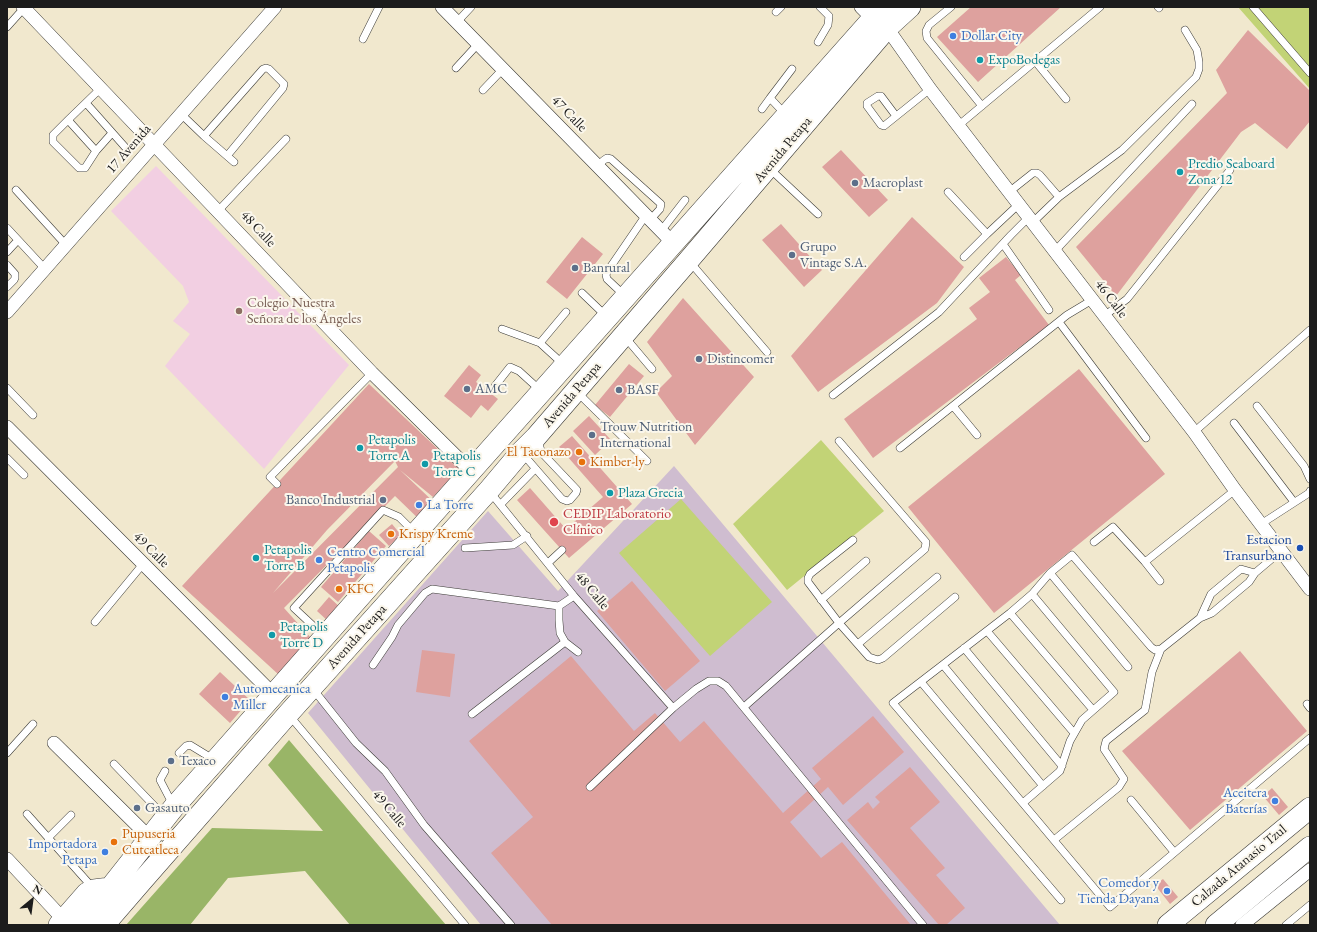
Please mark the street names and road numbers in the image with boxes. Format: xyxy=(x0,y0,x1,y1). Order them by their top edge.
street label: 47 Calle xyxy=(548,92,590,136)
street label: Avenida Petapa xyxy=(750,113,816,187)
street label: 17 Avenida xyxy=(103,121,155,177)
street label: 48 Calle xyxy=(237,207,279,251)
street label: 46 Calle xyxy=(1091,276,1131,322)
street label: Avenida Petapa xyxy=(539,359,605,431)
street label: 49 Calle xyxy=(130,529,172,571)
street label: 48 Calle xyxy=(571,569,613,613)
street label: Avenida Petapa xyxy=(324,601,390,673)
street label: 49 Calle xyxy=(368,787,410,831)
street label: Calzada Atanasio Tzul xyxy=(1188,821,1290,911)

